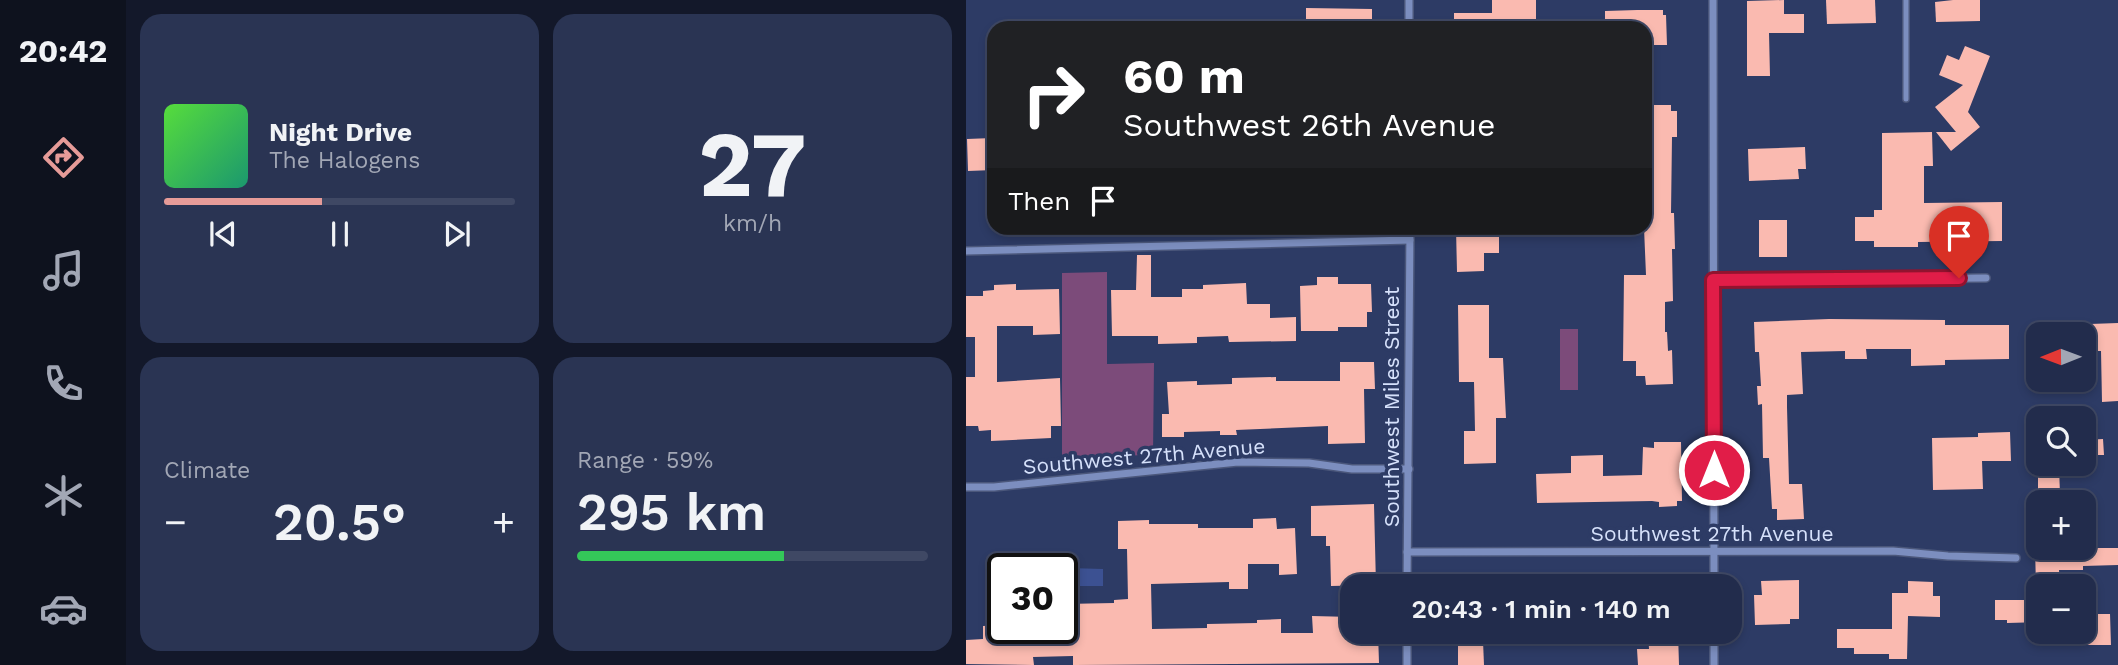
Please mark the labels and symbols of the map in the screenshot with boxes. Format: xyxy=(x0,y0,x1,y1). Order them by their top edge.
pin xyxy=(1929,206,1989,278)
street label: Southwest Miles Street xyxy=(1379,287,1404,527)
north arrow xyxy=(2026,322,2096,392)
street label: Southwest 27th Avenue xyxy=(1022,433,1266,479)
position arrow xyxy=(1677,433,1751,507)
street label: Southwest 27th Avenue xyxy=(1590,521,1834,546)
speed limit sign: 30 xyxy=(987,553,1078,644)

